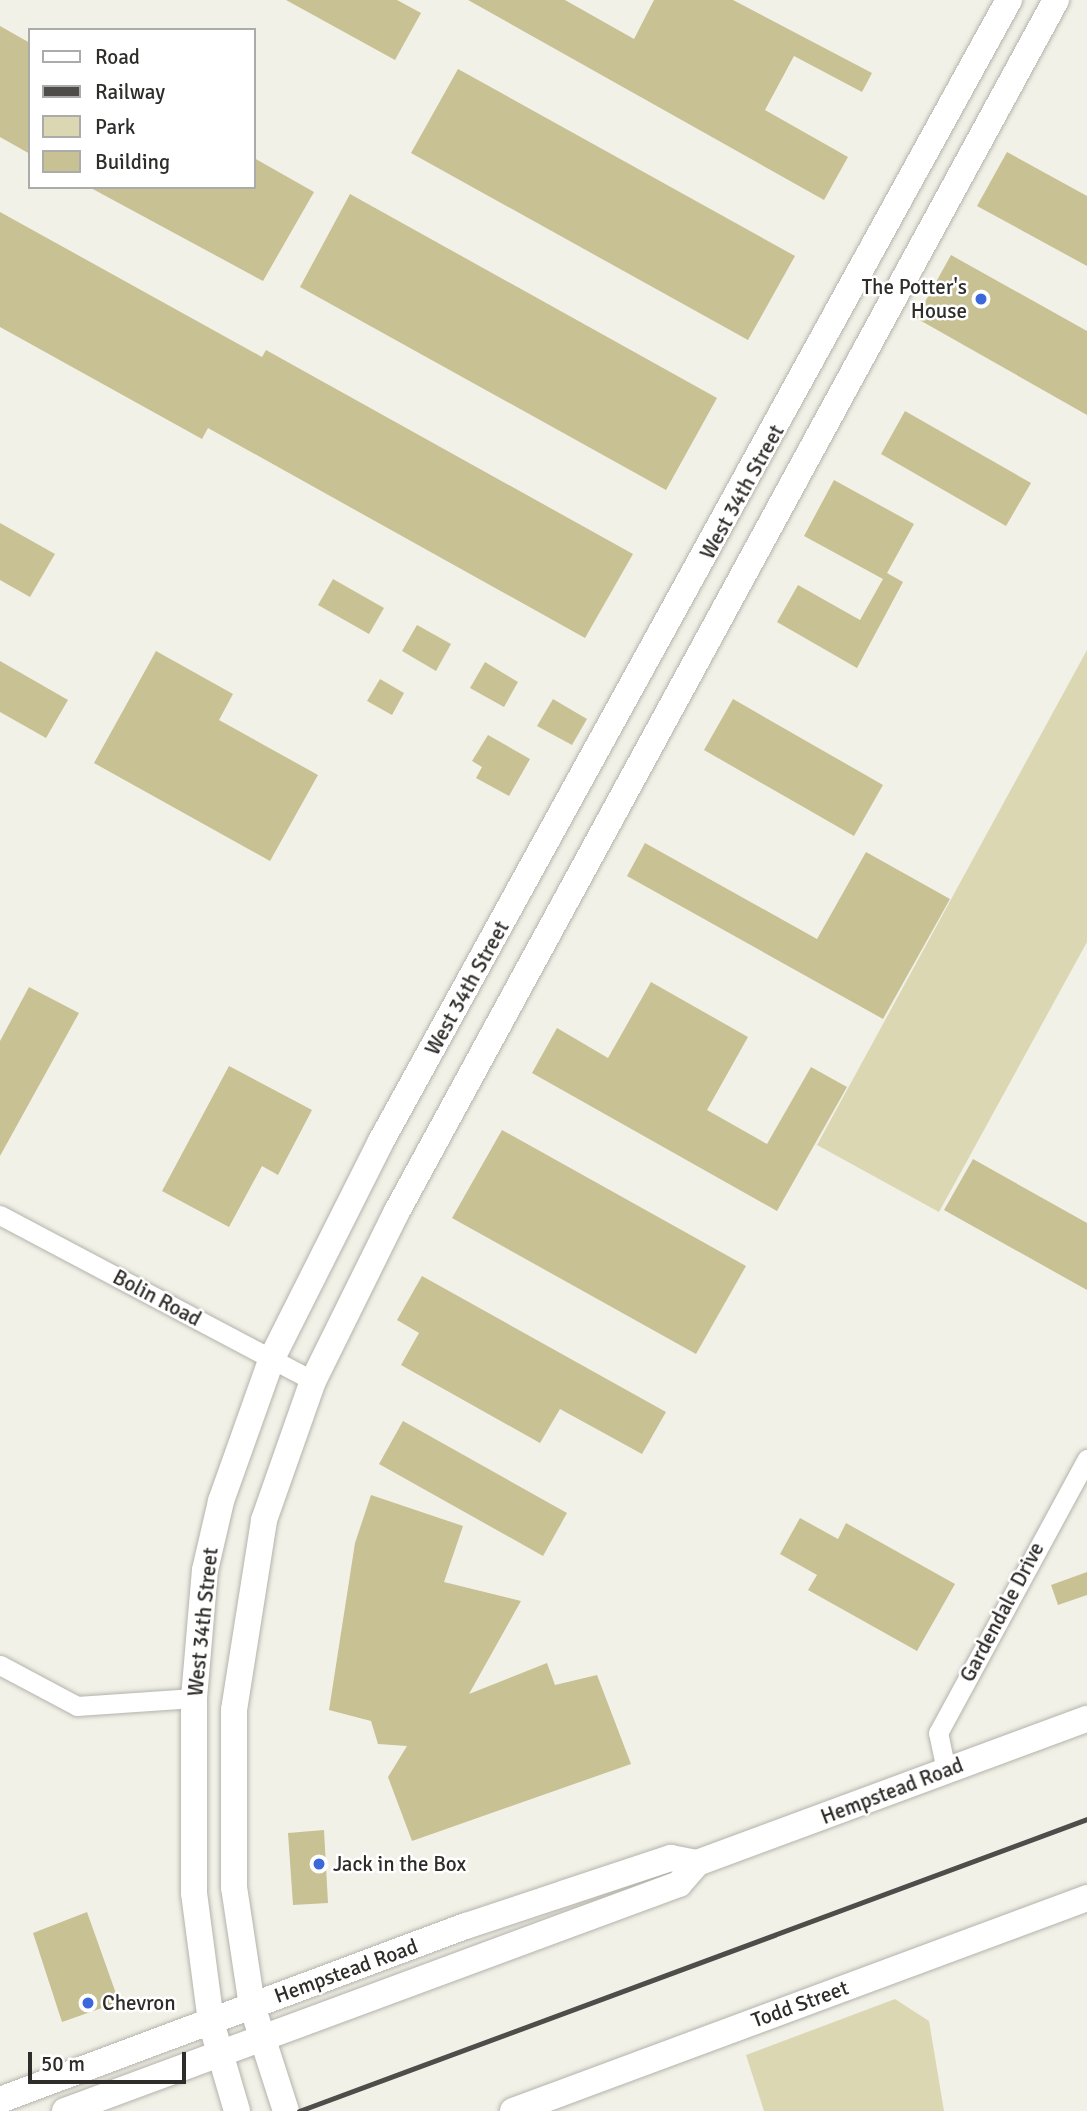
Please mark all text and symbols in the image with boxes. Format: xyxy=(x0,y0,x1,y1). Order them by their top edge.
legend xyxy=(28,28,256,189)
text: Road xyxy=(95,44,140,70)
text: Railway xyxy=(95,79,165,105)
text: Park xyxy=(95,114,135,140)
text: Building xyxy=(95,149,170,175)
place label: The Potter's House xyxy=(862,274,967,324)
marker: The Potter's House xyxy=(973,291,989,307)
street label: West 34th Street xyxy=(695,421,789,563)
street label: West 34th Street xyxy=(420,917,514,1059)
street label: Bolin Road xyxy=(109,1264,205,1332)
street label: Gardendale Drive xyxy=(955,1538,1049,1686)
street label: West 34th Street xyxy=(183,1546,223,1698)
street label: Hempstead Road xyxy=(817,1752,967,1830)
place label: Jack in the Box xyxy=(333,1851,466,1877)
marker: Jack in the Box xyxy=(311,1856,327,1872)
street label: Hempstead Road xyxy=(271,1933,421,2009)
street label: Todd Street xyxy=(748,1975,852,2033)
place label: Chevron xyxy=(102,1990,176,2016)
marker: Chevron xyxy=(80,1995,96,2011)
scale bar xyxy=(32,2038,189,2082)
text: 50 m xyxy=(41,2051,85,2077)

